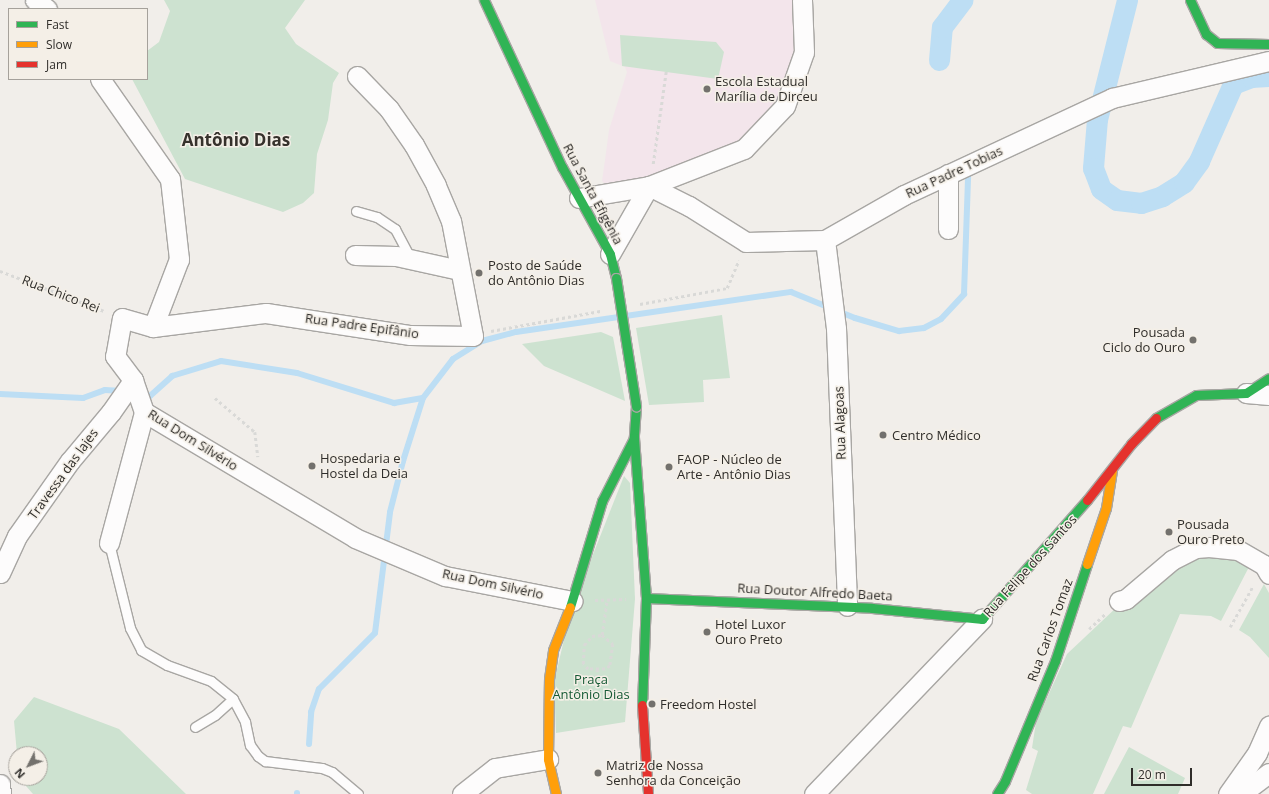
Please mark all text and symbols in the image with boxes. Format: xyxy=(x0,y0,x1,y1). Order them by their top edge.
legend xyxy=(8,8,148,80)
text: Fast xyxy=(46,16,69,33)
text: Slow xyxy=(46,36,72,53)
text: Jam xyxy=(46,56,67,73)
place label: Escola Estadual Marília de Dirceu xyxy=(715,74,818,105)
marker: Escola Estadual Marília de Dirceu xyxy=(702,84,712,94)
district label: Antônio Dias xyxy=(182,130,290,150)
street label: Rua Santa Efigênia xyxy=(560,141,626,247)
street label: Rua Padre Tobias xyxy=(903,143,1005,201)
place label: Posto de Saúde do Antônio Dias xyxy=(488,258,584,289)
marker: Posto de Saúde do Antônio Dias xyxy=(473,267,485,279)
street label: Rua Chico Rei xyxy=(20,272,102,316)
street label: Rua Padre Epifânio xyxy=(304,310,420,342)
place label: Pousada Ciclo do Ouro xyxy=(1102,325,1185,356)
marker: Pousada Ciclo do Ouro xyxy=(1188,335,1198,345)
street label: Rua Alagoas xyxy=(831,386,849,460)
street label: Rua Dom Silvério xyxy=(145,406,241,474)
street label: Travessa das lajes xyxy=(25,426,101,522)
place label: Centro Médico xyxy=(892,427,981,443)
marker: Centro Médico xyxy=(877,429,889,441)
place label: Hospedaria e Hostel da Deia xyxy=(320,451,408,482)
place label: FAOP - Núcleo de Arte - Antônio Dias xyxy=(677,452,791,483)
marker: Hospedaria e Hostel da Deia xyxy=(307,461,317,471)
marker: FAOP - Núcleo de Arte - Antônio Dias xyxy=(664,462,674,472)
street label: Rua Felipe dos Santos xyxy=(980,512,1080,620)
place label: Pousada Ouro Preto xyxy=(1177,517,1244,548)
marker: Pousada Ouro Preto xyxy=(1164,527,1174,537)
street label: Rua Dom Silvério xyxy=(441,566,545,602)
street label: Rua Carlos Tomaz xyxy=(1024,576,1076,684)
street label: Rua Doutor Alfredo Baeta xyxy=(737,580,893,604)
place label: Hotel Luxor Ouro Preto xyxy=(715,617,786,648)
marker: Hotel Luxor Ouro Preto xyxy=(702,627,712,637)
park label: Praça Antônio Dias xyxy=(552,672,630,703)
place label: Freedom Hostel xyxy=(660,696,757,712)
marker: Freedom Hostel xyxy=(647,699,657,709)
north arrow xyxy=(8,746,48,786)
place label: Matriz de Nossa Senhora da Conceição xyxy=(606,758,741,789)
scale bar xyxy=(1133,760,1194,786)
text: N xyxy=(11,765,28,782)
text: 20 m xyxy=(1138,766,1166,783)
marker: Matriz de Nossa Senhora da Conceição xyxy=(593,768,603,778)

